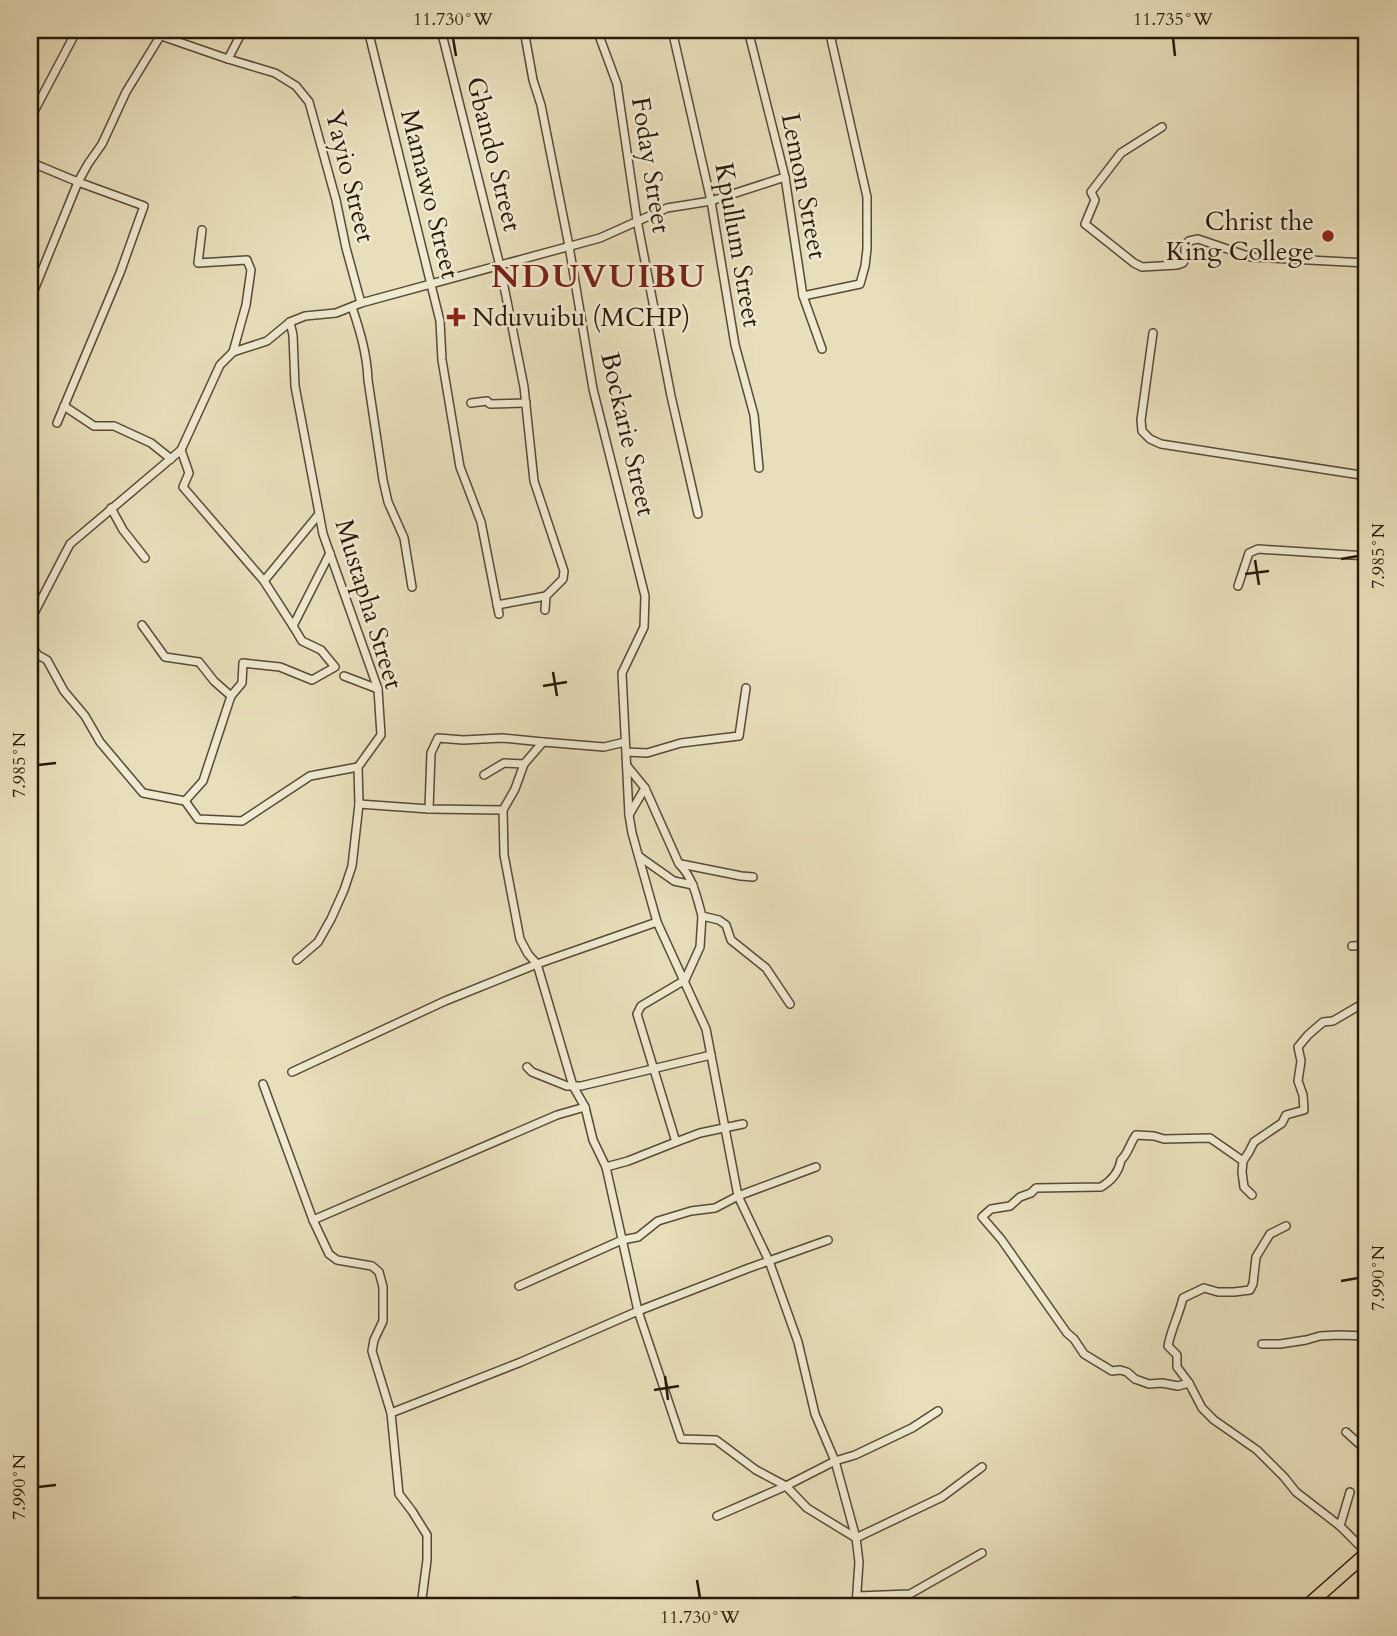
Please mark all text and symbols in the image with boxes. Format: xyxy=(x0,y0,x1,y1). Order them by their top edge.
text: 11.730°W xyxy=(413,7,493,32)
text: 11.735°W xyxy=(1133,7,1213,32)
street label: Gbando Street xyxy=(458,73,530,235)
street label: Foday Street xyxy=(623,94,679,236)
street label: Yayio Street xyxy=(317,106,383,246)
street label: Mamawo Street xyxy=(392,106,468,282)
street label: Lemon Street xyxy=(773,110,835,262)
street label: Kpullum Street xyxy=(706,160,770,330)
place label: Christ the King College xyxy=(1166,204,1314,269)
marker: Christ the King College xyxy=(1320,228,1336,244)
district label: NDUVUIBU xyxy=(491,254,707,299)
place label: Nduvuibu (MCHP) xyxy=(472,300,690,335)
marker: Nduvuibu (MCHP) xyxy=(446,307,466,327)
street label: Bockarie Street xyxy=(592,349,664,519)
street label: Mustapha Street xyxy=(327,515,411,693)
text: 7.985°N xyxy=(1366,522,1391,589)
text: 7.985°N xyxy=(7,731,32,798)
text: 7.990°N xyxy=(1366,1244,1391,1311)
text: 7.990°N xyxy=(7,1453,32,1520)
text: 11.730°W xyxy=(660,1605,740,1630)

